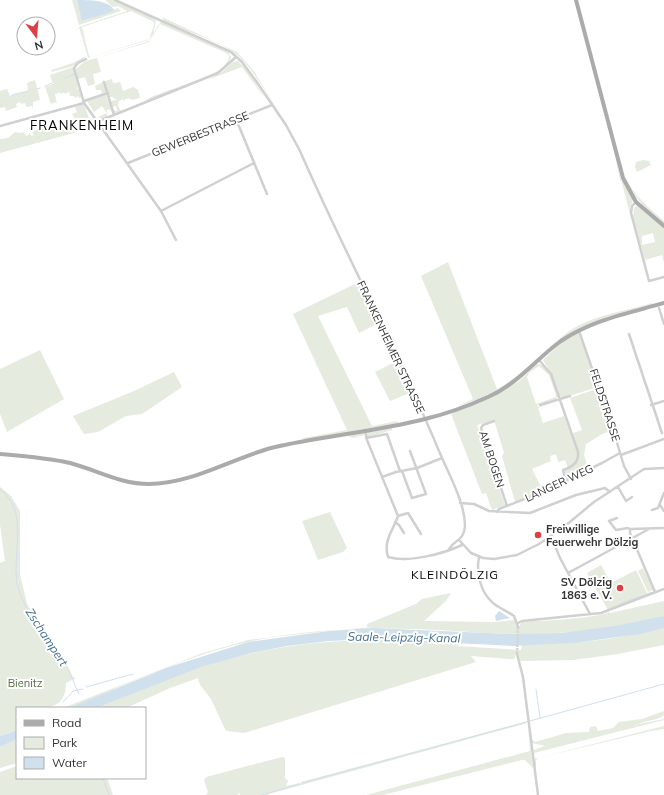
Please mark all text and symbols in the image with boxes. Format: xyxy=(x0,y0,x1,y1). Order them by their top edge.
north arrow xyxy=(16,16,56,56)
text: N xyxy=(33,38,45,53)
street label: GEWERBESTRASSE xyxy=(149,108,251,160)
district label: FRANKENHEIM xyxy=(30,117,134,133)
street label: FRANKENHEIMER STRASSE xyxy=(354,278,428,416)
street label: FELDSTRASSE xyxy=(587,367,623,443)
street label: AM BOGEN xyxy=(476,429,508,489)
street label: LANGER WEG xyxy=(523,461,595,505)
place label: Freiwillige Feuerwehr Dölzig xyxy=(546,522,638,549)
marker: Freiwillige Feuerwehr Dölzig xyxy=(533,530,543,540)
district label: KLEINDÖLZIG xyxy=(411,567,499,582)
place label: SV Dölzig 1863 e. V. xyxy=(561,575,612,602)
marker: SV Dölzig 1863 e. V. xyxy=(615,583,625,593)
water label: Zschampert xyxy=(23,605,72,670)
water label: Saale-Leipzig-Kanal xyxy=(347,629,461,645)
park label: Bienitz xyxy=(8,676,43,690)
legend xyxy=(16,707,146,779)
text: Road xyxy=(52,715,81,730)
text: Park xyxy=(52,735,78,750)
text: Water xyxy=(52,755,88,770)

